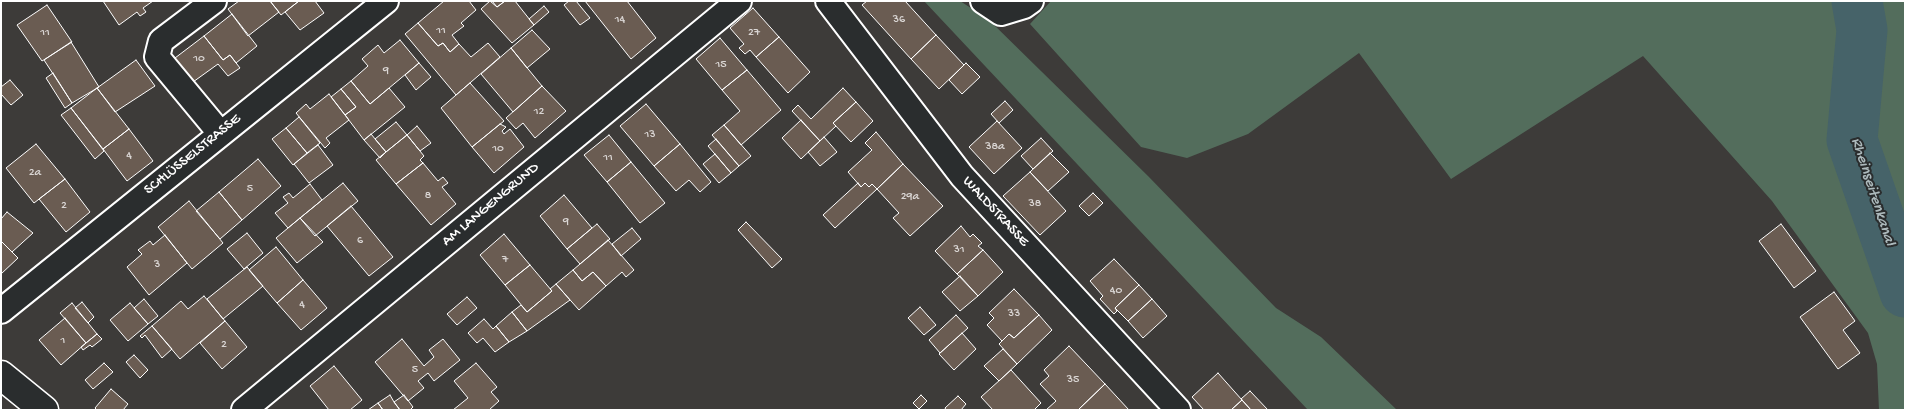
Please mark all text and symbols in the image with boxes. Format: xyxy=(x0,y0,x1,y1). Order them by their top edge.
house number: 14 xyxy=(615,13,625,27)
house number: 36 xyxy=(893,13,905,27)
house number: 11 xyxy=(436,24,446,38)
house number: 11 xyxy=(40,26,50,40)
house number: 27 xyxy=(748,26,760,40)
house number: 10 xyxy=(193,52,205,66)
house number: 15 xyxy=(715,58,727,72)
house number: 9 xyxy=(383,64,389,78)
house number: 12 xyxy=(534,105,544,119)
street label: SCHLÜSSELSTRASSE xyxy=(141,110,245,200)
house number: 13 xyxy=(644,128,656,142)
water label: Rheinseitenkanal xyxy=(1846,136,1898,248)
house number: 38a xyxy=(985,140,1005,154)
house number: 10 xyxy=(492,142,504,156)
house number: 4 xyxy=(126,149,132,163)
house number: 11 xyxy=(603,151,613,165)
street label: AM LANGENGRUND xyxy=(439,159,543,251)
house number: 2a xyxy=(29,166,41,180)
street label: WALDSTRASSE xyxy=(958,173,1032,251)
house number: 5 xyxy=(247,182,253,196)
house number: 8 xyxy=(425,189,431,203)
house number: 29a xyxy=(901,190,919,204)
house number: 38 xyxy=(1029,197,1041,211)
house number: 2 xyxy=(61,199,67,213)
house number: 9 xyxy=(563,215,569,229)
house number: 6 xyxy=(357,234,363,248)
house number: 31 xyxy=(953,243,965,257)
house number: 7 xyxy=(502,253,508,267)
house number: 3 xyxy=(154,258,160,272)
house number: 40 xyxy=(1110,284,1122,298)
house number: 4 xyxy=(299,298,305,312)
house number: 33 xyxy=(1008,307,1020,321)
house number: 1 xyxy=(61,334,65,348)
house number: 2 xyxy=(221,338,227,352)
house number: 5 xyxy=(412,363,418,377)
house number: 35 xyxy=(1067,373,1079,387)

